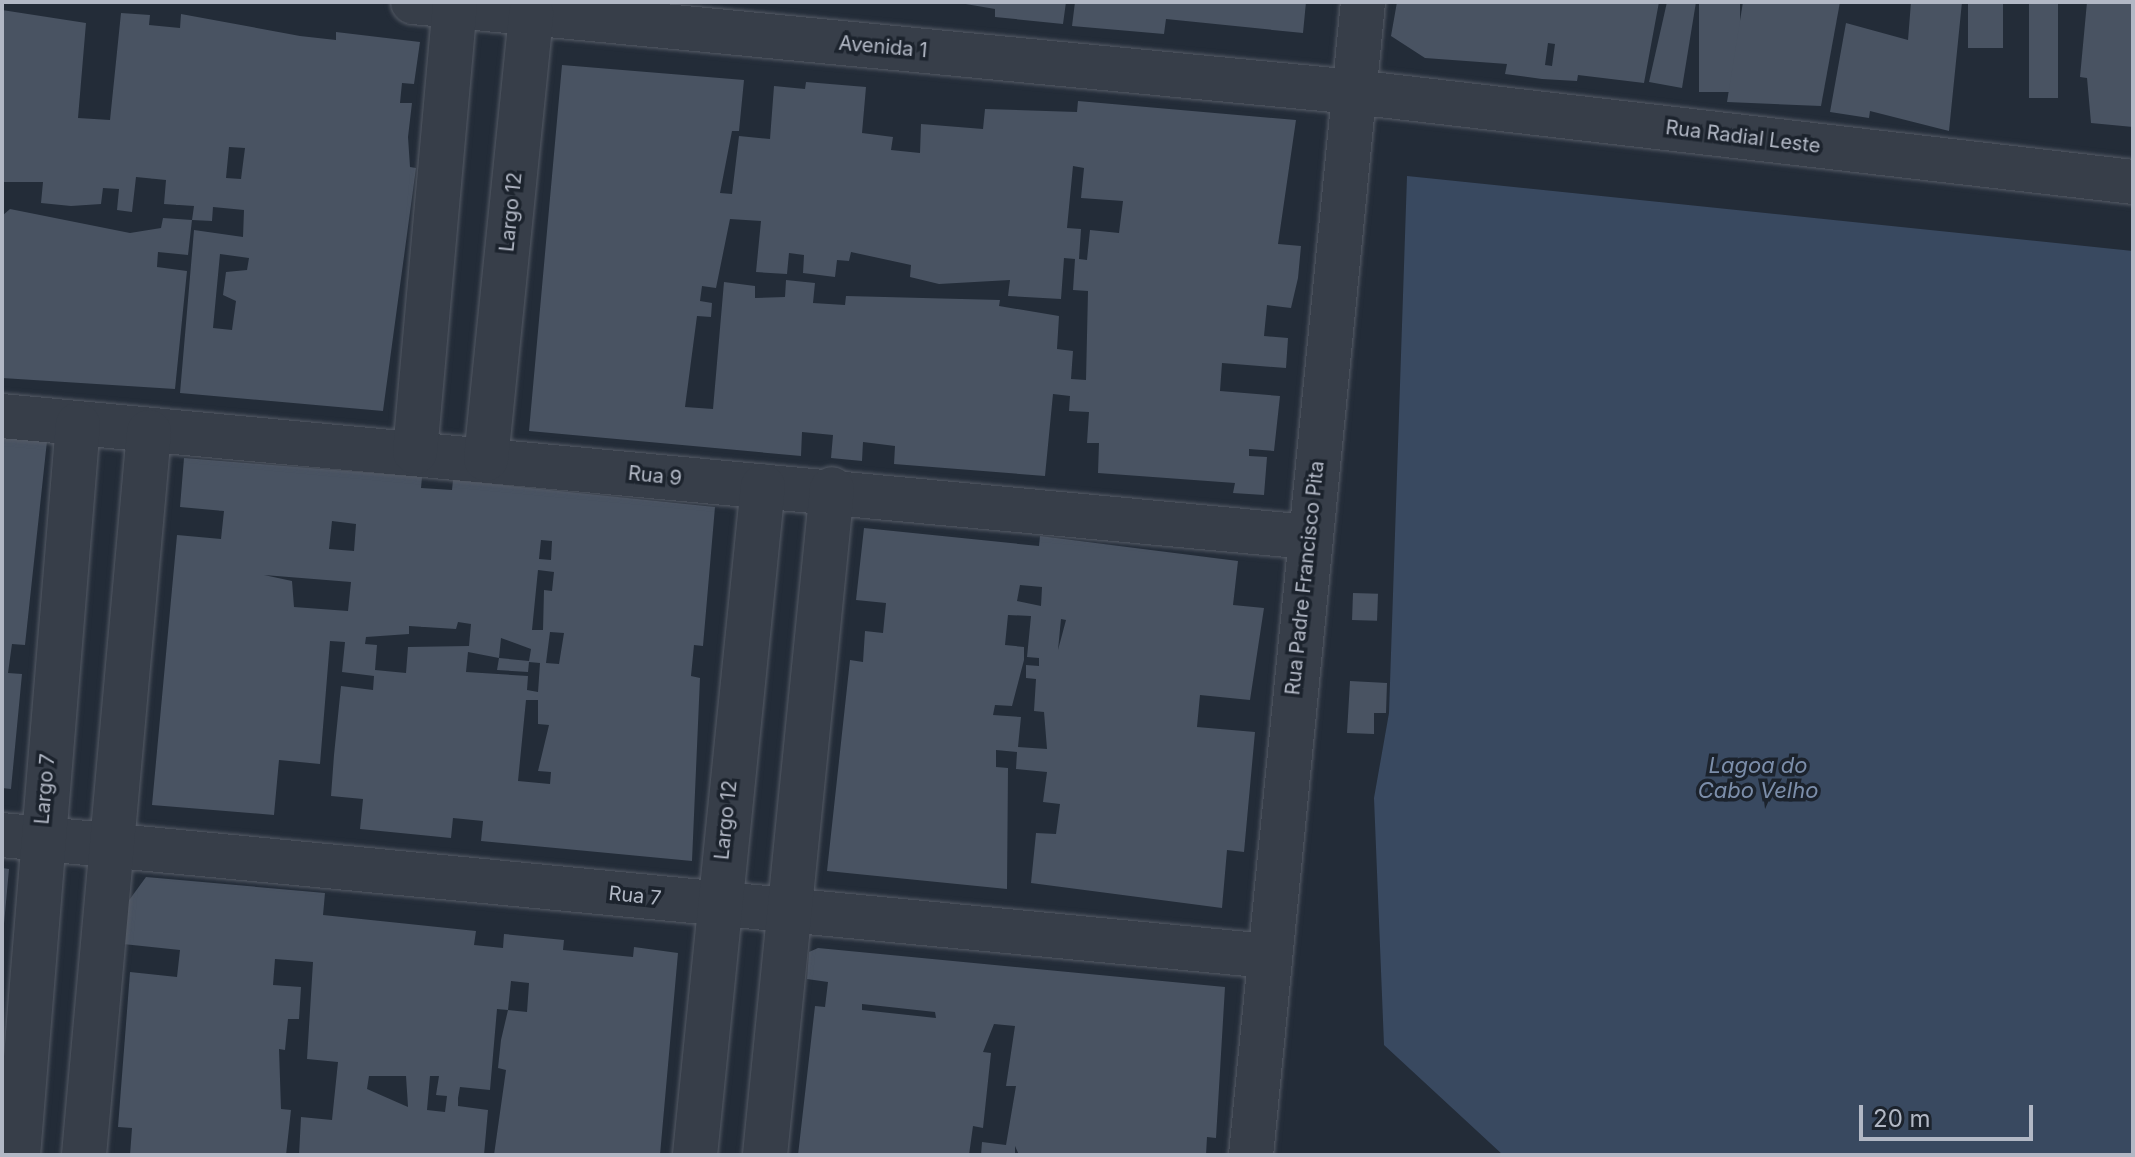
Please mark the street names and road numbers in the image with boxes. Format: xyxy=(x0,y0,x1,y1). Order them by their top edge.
street label: Avenida 1 xyxy=(838,31,928,63)
street label: Rua Radial Leste xyxy=(1664,116,1822,158)
street label: Largo 12 xyxy=(495,171,527,253)
street label: Rua Padre Francisco Pita xyxy=(1281,460,1329,696)
street label: Rua 9 xyxy=(627,461,683,491)
street label: Largo 7 xyxy=(30,753,60,825)
street label: Largo 12 xyxy=(710,779,742,861)
street label: Rua 7 xyxy=(607,881,663,911)

